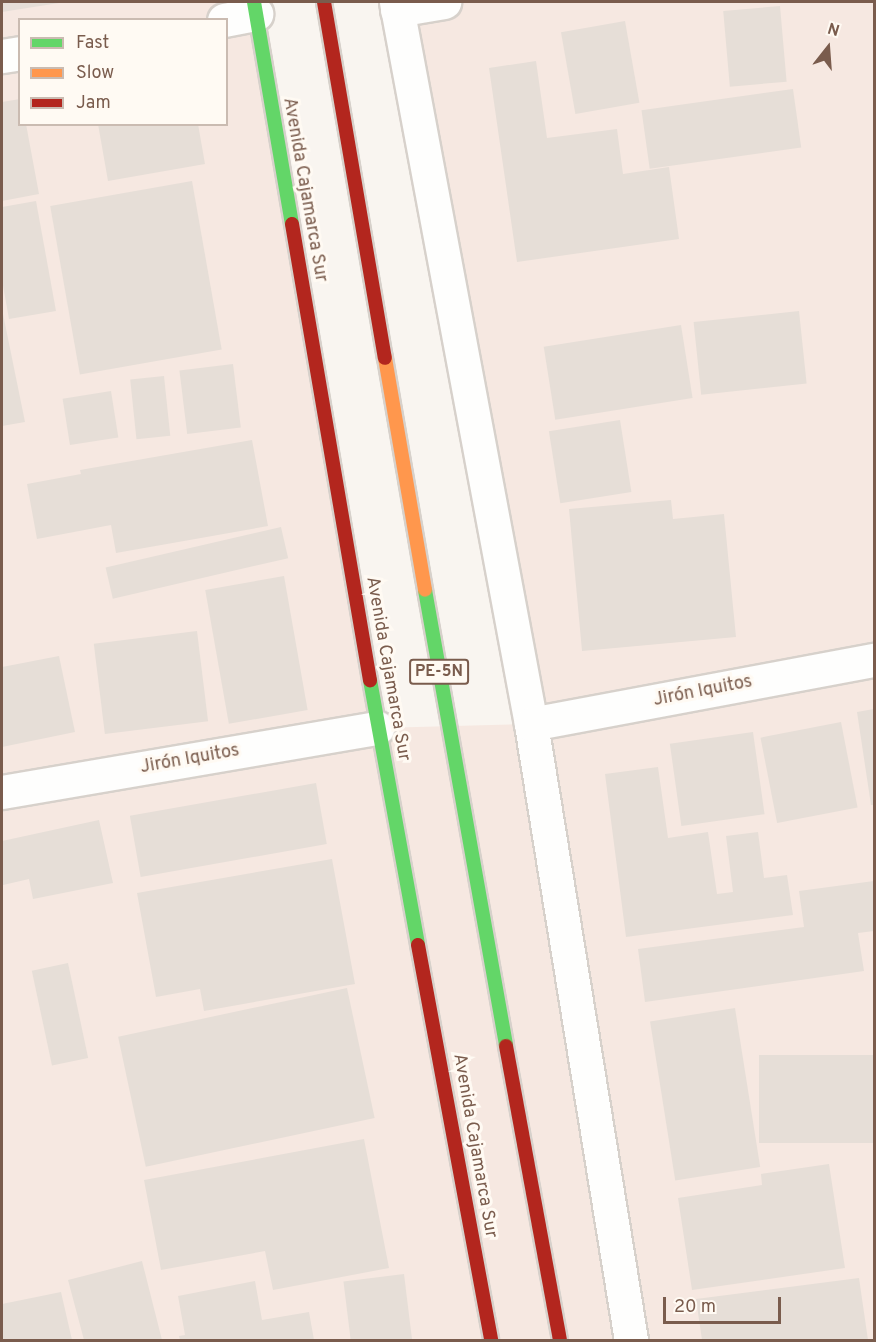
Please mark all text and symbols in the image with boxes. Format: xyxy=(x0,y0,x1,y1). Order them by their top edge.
legend xyxy=(18,18,228,126)
north arrow xyxy=(798,18,858,78)
text: N xyxy=(825,20,842,42)
text: Fast xyxy=(76,32,109,55)
text: Slow xyxy=(76,62,114,85)
text: Jam xyxy=(76,92,111,115)
street label: Avenida Cajamarca Sur xyxy=(277,96,331,284)
street label: Avenida Cajamarca Sur xyxy=(360,575,414,763)
road number: PE-5N xyxy=(409,659,469,685)
street label: Jirón Iquitos xyxy=(652,672,754,712)
street label: Jirón Iquitos xyxy=(139,741,241,779)
street label: Avenida Cajamarca Sur xyxy=(447,1052,501,1240)
scale bar xyxy=(666,1285,784,1323)
text: 20 m xyxy=(674,1296,716,1319)

